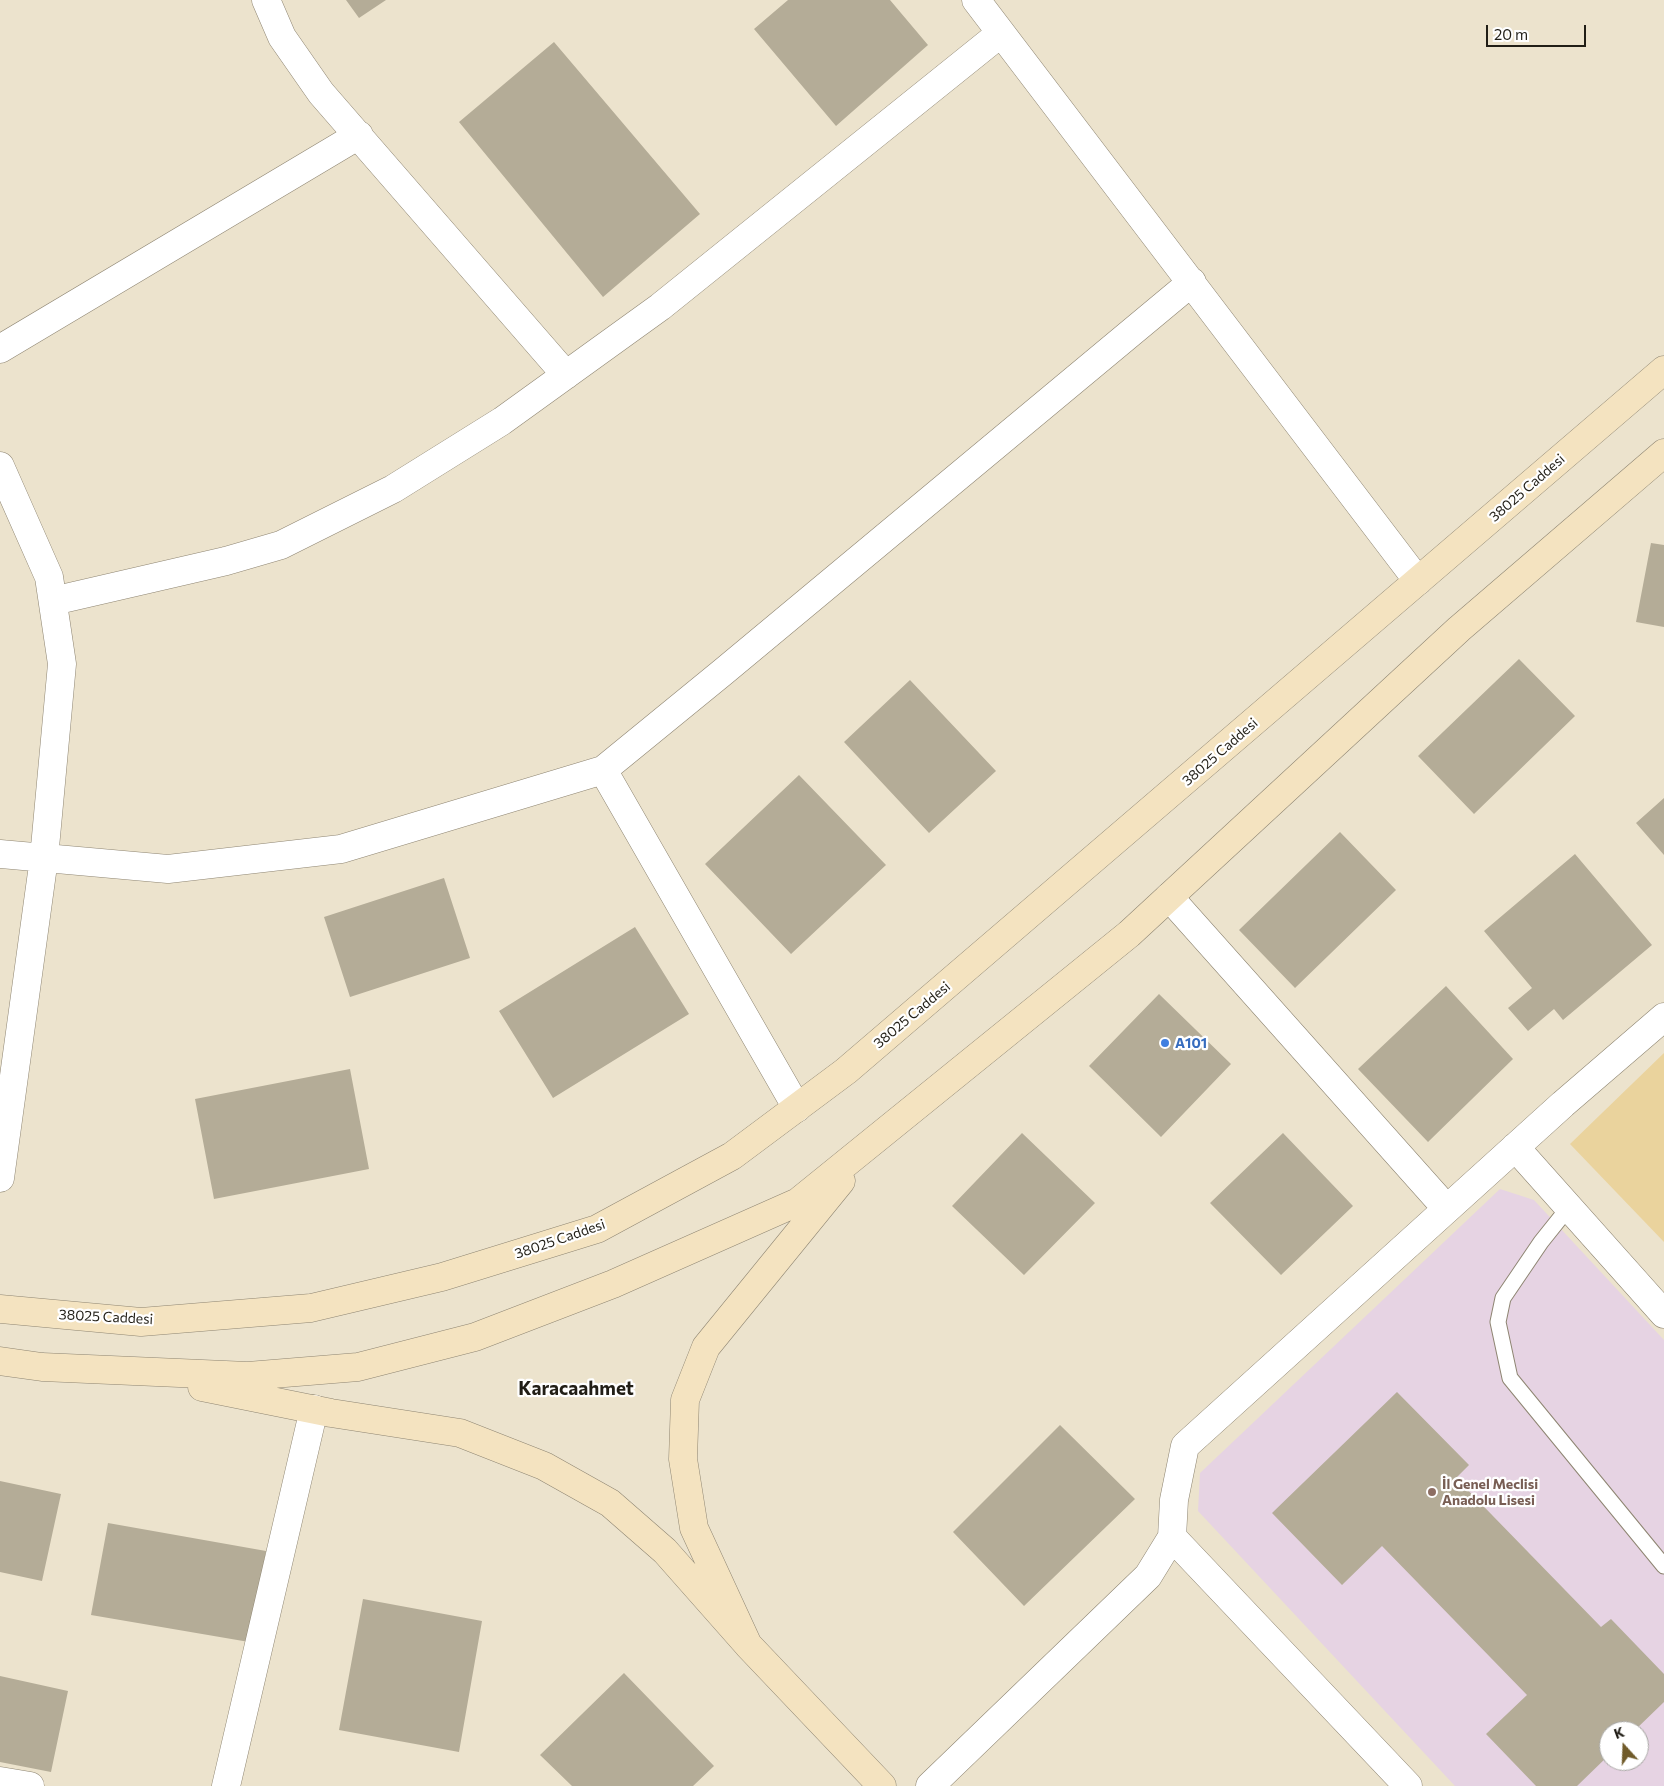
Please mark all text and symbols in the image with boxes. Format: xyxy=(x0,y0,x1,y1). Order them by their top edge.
scale bar xyxy=(1489,15,1589,47)
text: 20 m xyxy=(1494,25,1528,43)
street label: 38025 Caddesi xyxy=(1486,451,1568,525)
street label: 38025 Caddesi xyxy=(1179,715,1261,789)
street label: 38025 Caddesi xyxy=(870,978,954,1052)
place label: A101 xyxy=(1175,1035,1207,1051)
marker: A101 xyxy=(1159,1037,1171,1049)
street label: 38025 Caddesi xyxy=(513,1216,607,1262)
street label: 38025 Caddesi xyxy=(58,1306,154,1328)
district label: Karacaahmet xyxy=(518,1378,634,1400)
place label: İl Genel Meclisi Anadolu Lisesi xyxy=(1442,1476,1538,1508)
marker: İl Genel Meclisi Anadolu Lisesi xyxy=(1426,1486,1438,1498)
north arrow xyxy=(1599,1721,1649,1771)
text: K xyxy=(1612,1723,1627,1742)

